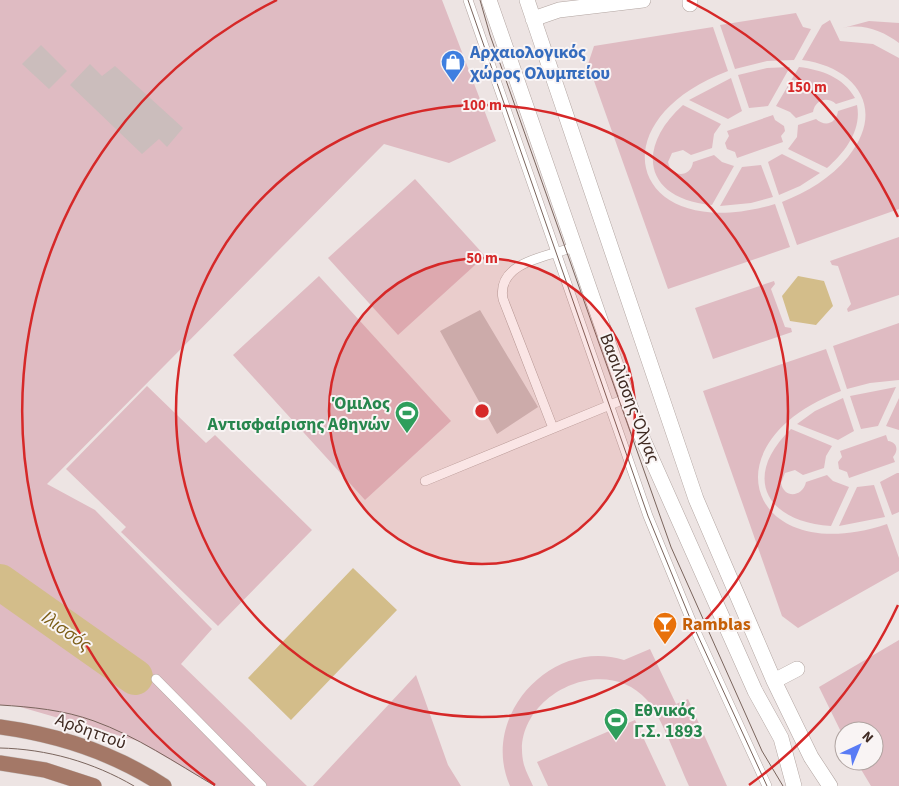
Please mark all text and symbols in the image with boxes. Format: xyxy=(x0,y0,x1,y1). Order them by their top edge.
place label: Αρχαιολογικός χώρος Ολυμπείου xyxy=(469,40,610,86)
shop icon: Αρχαιολογικός χώρος Ολυμπείου xyxy=(440,49,466,83)
text: 150 m xyxy=(787,77,827,98)
text: 100 m xyxy=(462,95,502,116)
text: 50 m xyxy=(466,248,498,269)
street label: Βασιλίσσης Όλγας xyxy=(593,330,666,467)
place label: Όμιλος Αντισφαίρισης Αθηνών xyxy=(207,391,391,437)
sports icon: Όμιλος Αντισφαίρισης Αθηνών xyxy=(394,400,420,434)
centre of rings xyxy=(473,402,491,420)
water label: Ιλισσός xyxy=(36,604,97,659)
bar icon: Ramblas xyxy=(652,611,678,645)
place label: Ramblas xyxy=(682,612,751,637)
place label: Εθνικός Γ.Σ. 1893 xyxy=(634,698,703,744)
street label: Αρδηττού xyxy=(52,707,130,756)
sports icon: Εθνικός Γ.Σ. 1893 xyxy=(603,707,629,741)
north arrow xyxy=(834,721,884,771)
text: N xyxy=(857,727,878,748)

